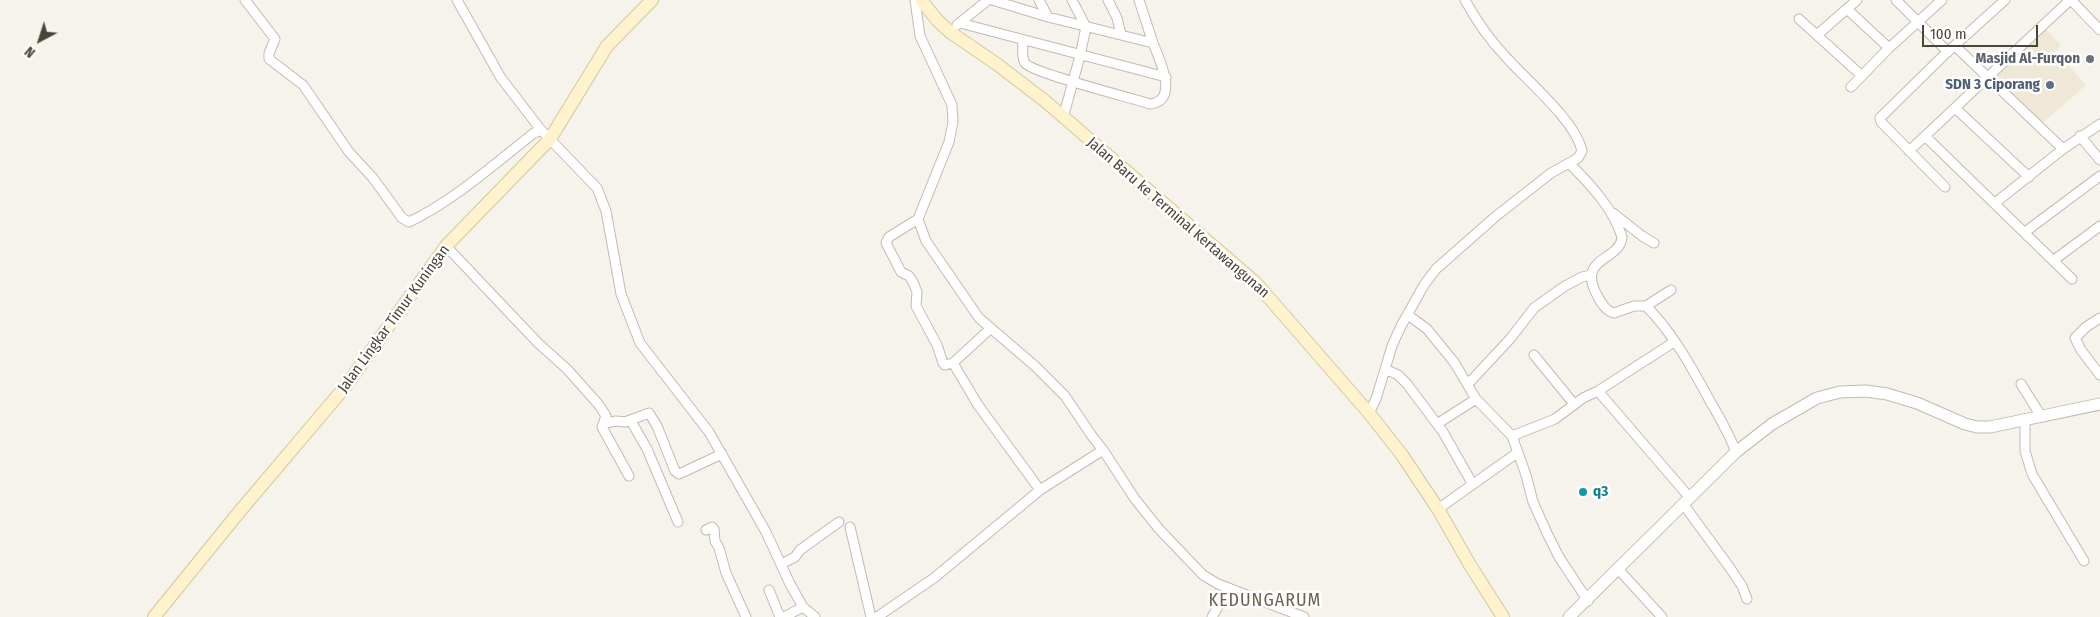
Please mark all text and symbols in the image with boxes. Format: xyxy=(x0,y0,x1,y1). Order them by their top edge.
north arrow xyxy=(15,15,65,65)
scale bar xyxy=(1925,15,2041,47)
text: 100 m xyxy=(1930,25,1967,43)
text: N xyxy=(21,43,39,61)
place label: Masjid Al-Furqon xyxy=(1975,50,2080,68)
marker: Masjid Al-Furqon xyxy=(2084,53,2096,65)
place label: SDN 3 Ciporang xyxy=(1945,76,2040,94)
marker: SDN 3 Ciporang xyxy=(2044,79,2056,91)
street label: Jalan Baru ke Terminal Kertawangunan xyxy=(1083,134,1273,302)
street label: Jalan Lingkar Timur Kuningan xyxy=(334,242,454,396)
place label: q3 xyxy=(1593,483,1608,501)
marker: q3 xyxy=(1577,486,1589,498)
district label: KEDUNGARUM xyxy=(1207,590,1323,612)

